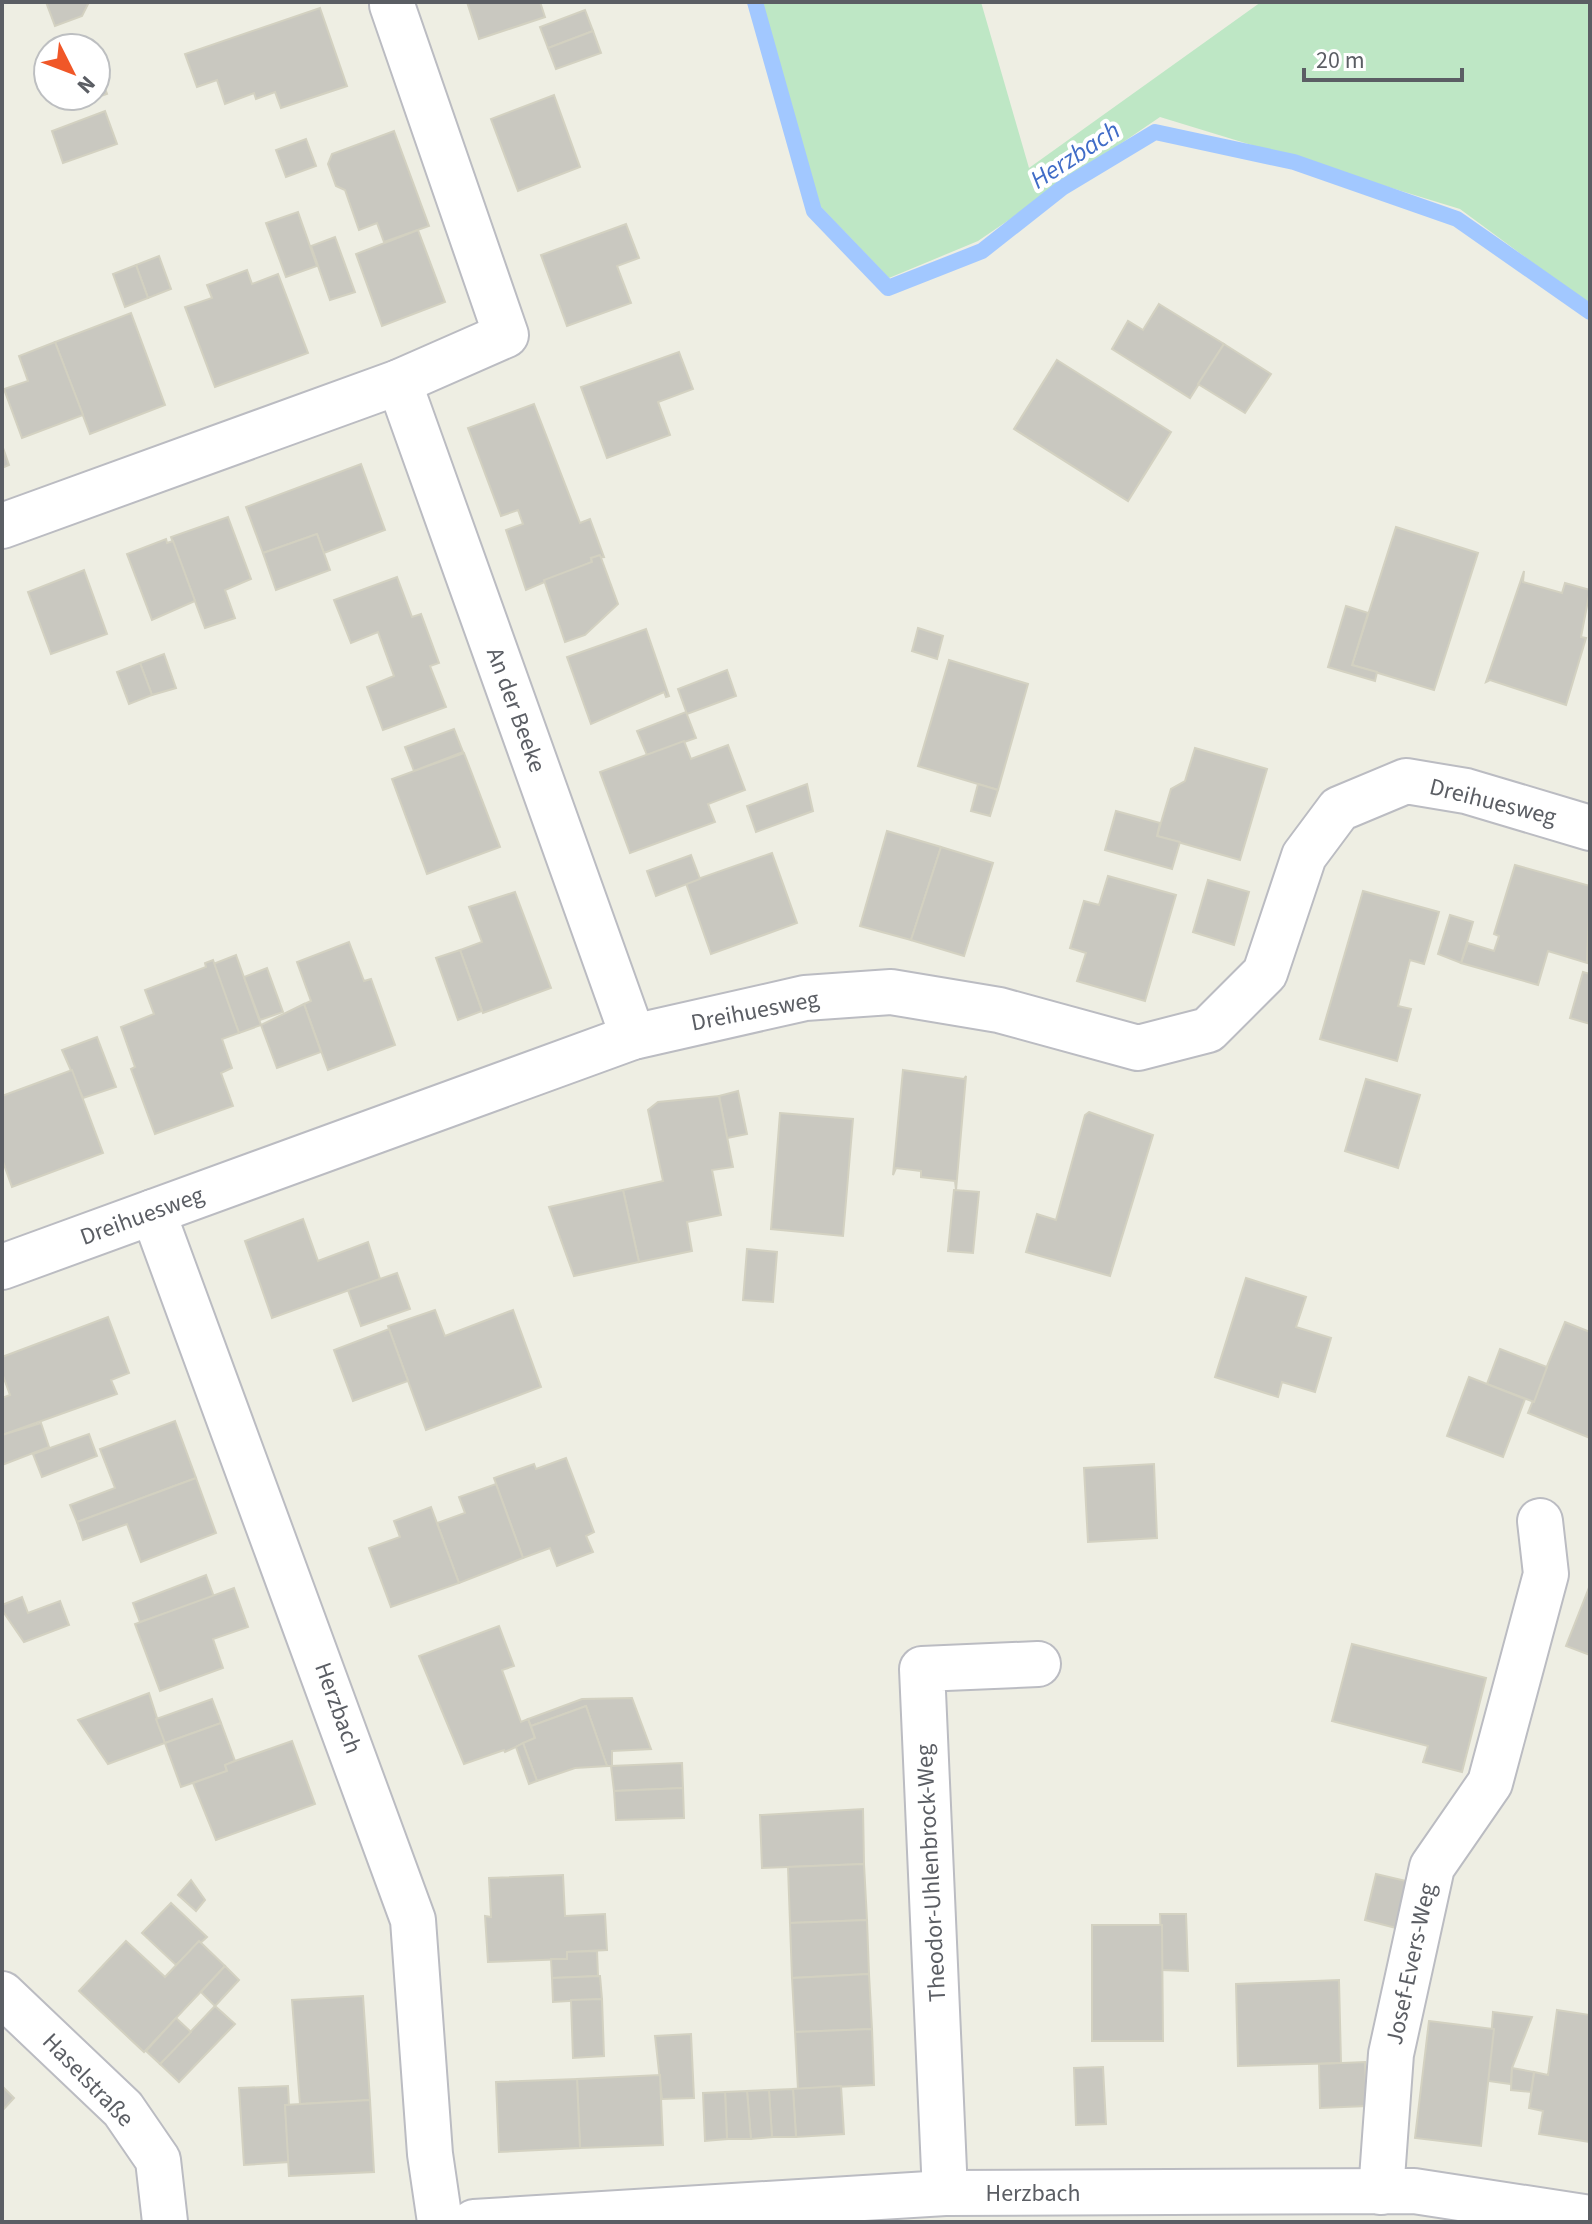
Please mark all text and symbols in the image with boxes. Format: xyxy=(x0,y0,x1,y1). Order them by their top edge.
north arrow xyxy=(32,32,112,112)
scale bar xyxy=(1304,32,1462,82)
text: 20 m xyxy=(1316,43,1365,78)
text: N xyxy=(69,69,103,101)
water label: Herzbach xyxy=(1023,112,1127,198)
street label: An der Beeke xyxy=(477,643,555,777)
street label: Dreihuesweg xyxy=(1426,769,1560,835)
street label: Dreihuesweg xyxy=(688,981,822,1041)
street label: Dreihuesweg xyxy=(75,1177,209,1255)
street label: Herzbach xyxy=(305,1657,371,1759)
street label: Theodor-Uhlenbrock-Weg xyxy=(907,1743,955,2003)
street label: Josef-Evers-Weg xyxy=(1377,1880,1445,2048)
street label: Haselstraße xyxy=(34,2025,142,2135)
street label: Herzbach xyxy=(985,2176,1081,2211)

